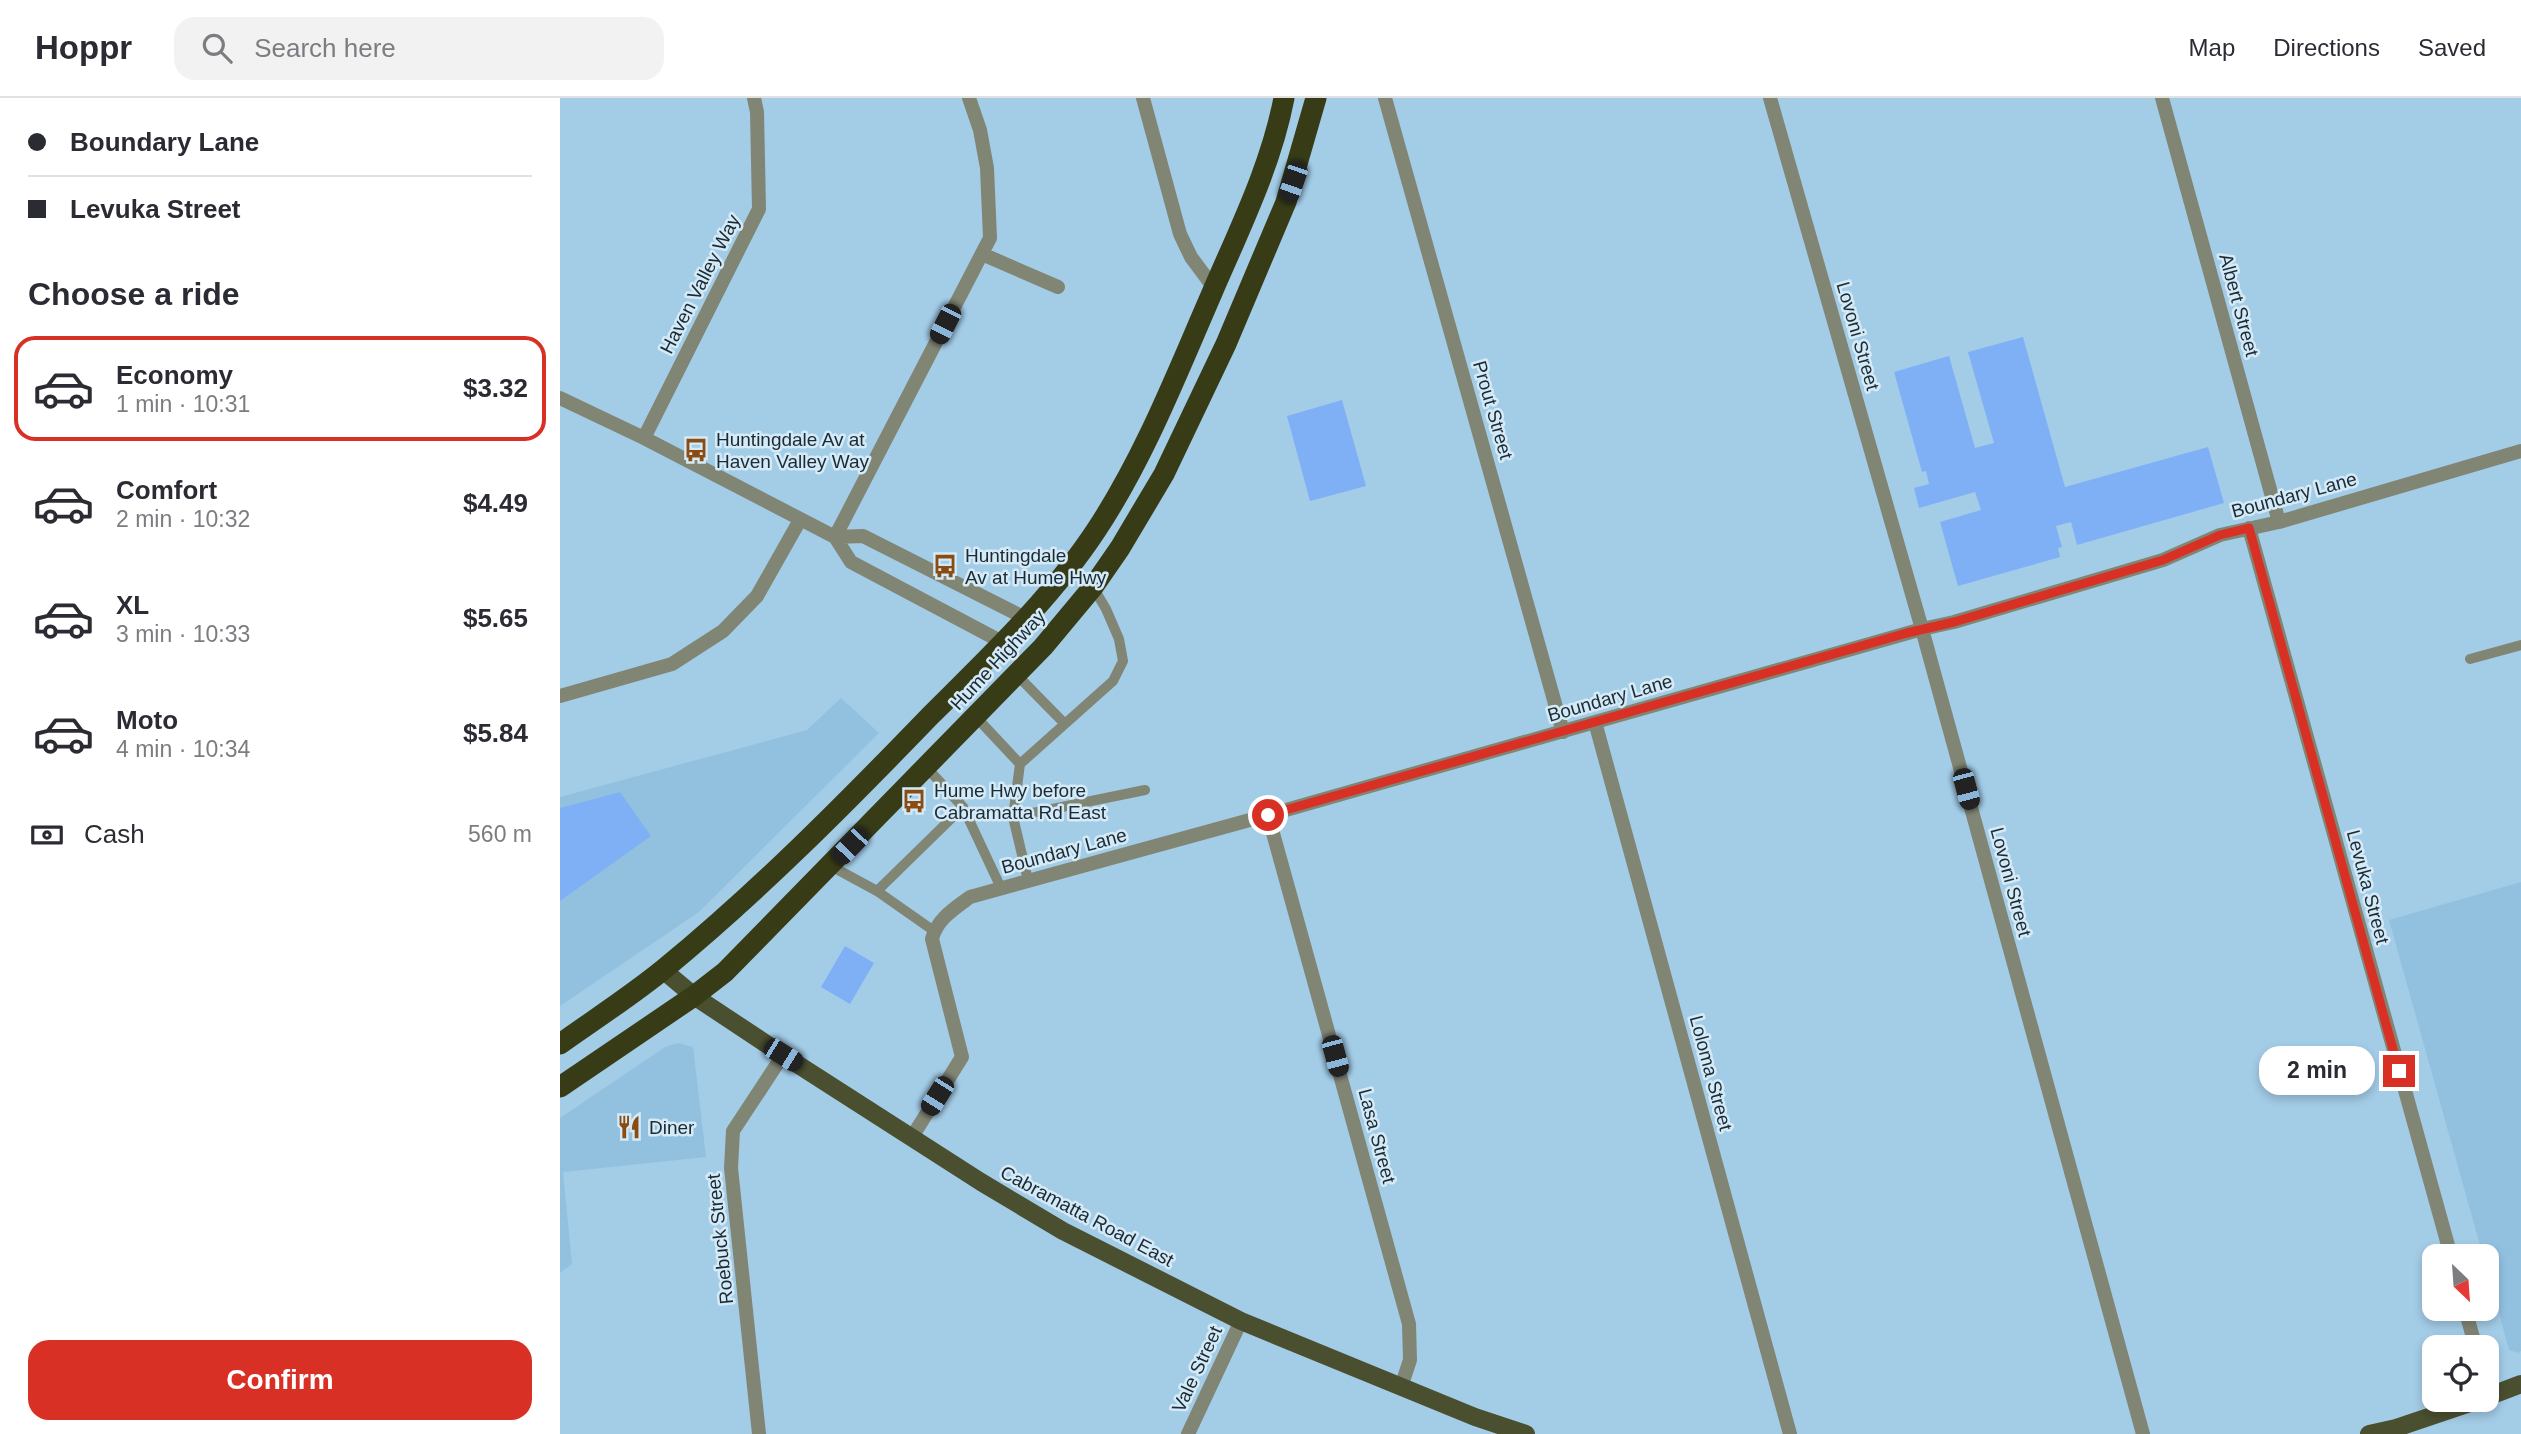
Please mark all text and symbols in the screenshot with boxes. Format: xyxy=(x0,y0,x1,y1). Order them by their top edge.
search box xyxy=(174,17,664,80)
text: Hoppr xyxy=(35,29,132,66)
icon: search xyxy=(198,29,236,67)
text: Search here xyxy=(254,33,396,63)
text: Map xyxy=(2189,34,2235,61)
text: Directions xyxy=(2273,34,2380,61)
text: Saved xyxy=(2418,34,2486,61)
text: Boundary Lane xyxy=(70,127,259,157)
car xyxy=(1277,159,1310,205)
text: Levuka Street xyxy=(70,194,241,224)
street label: Haven Valley Way xyxy=(656,211,744,357)
street label: Albert Street xyxy=(2215,251,2263,359)
text: Choose a ride xyxy=(28,276,240,312)
street label: Lovoni Street xyxy=(1832,279,1884,393)
car xyxy=(927,301,964,347)
icon: car xyxy=(32,357,95,420)
street label: Prout Street xyxy=(1469,358,1517,462)
text: Economy xyxy=(116,360,233,390)
text: $3.32 xyxy=(463,373,528,403)
text: 1 min · 10:31 xyxy=(116,391,250,417)
place label: Huntingdale Av at Haven Valley Way xyxy=(716,429,870,472)
bus stop icon: Huntingdale Av at Haven Valley Way xyxy=(682,436,710,464)
street label: Boundary Lane xyxy=(2229,468,2359,522)
icon: car xyxy=(32,472,95,535)
text: Comfort xyxy=(116,475,217,505)
text: $4.49 xyxy=(463,488,528,518)
text: 2 min · 10:32 xyxy=(116,506,250,532)
place label: Huntingdale Av at Hume Hwy xyxy=(965,545,1107,588)
bus stop icon: Huntingdale Av at Hume Hwy xyxy=(931,552,959,580)
icon: car xyxy=(32,587,95,650)
text: XL xyxy=(116,590,149,620)
text: $5.65 xyxy=(463,603,528,633)
street label: Hume Highway xyxy=(946,605,1050,714)
text: 3 min · 10:33 xyxy=(116,621,250,647)
street label: Boundary Lane xyxy=(1545,670,1675,726)
icon: car xyxy=(32,702,95,765)
text: Moto xyxy=(116,705,178,735)
text: $5.84 xyxy=(463,718,528,748)
text: 4 min · 10:34 xyxy=(116,736,250,762)
car xyxy=(1951,766,1982,812)
place label: Hume Hwy before Cabramatta Rd East xyxy=(934,780,1107,823)
bus stop icon: Hume Hwy before Cabramatta Rd East xyxy=(900,787,928,815)
route start xyxy=(1252,799,1284,831)
icon: cash xyxy=(28,816,66,854)
text: Cash xyxy=(84,819,145,849)
text: 560 m xyxy=(468,821,532,847)
car xyxy=(828,824,873,868)
street label: Boundary Lane xyxy=(999,824,1129,878)
street label: Lovoni Street xyxy=(1986,825,2036,939)
street label: Levuka Street xyxy=(2343,828,2393,947)
street label: Loloma Street xyxy=(1686,1013,1737,1134)
car xyxy=(1320,1033,1351,1079)
car xyxy=(760,1035,807,1075)
callout: 2 min xyxy=(2259,1046,2374,1096)
route end xyxy=(2383,1055,2415,1087)
text: 2 min xyxy=(2287,1057,2347,1083)
car xyxy=(917,1073,958,1119)
street label: Lasa Street xyxy=(1354,1086,1400,1186)
restaurant icon: Diner xyxy=(615,1113,643,1141)
place label: Diner xyxy=(649,1117,695,1138)
street label: Cabramatta Road East xyxy=(997,1161,1178,1271)
street label: Roebuck Street xyxy=(703,1172,737,1305)
north arrow xyxy=(2422,1244,2499,1321)
map controls xyxy=(2422,1244,2499,1412)
street label: Vale Street xyxy=(1168,1322,1226,1415)
button: locate xyxy=(2422,1335,2499,1412)
button: Confirm xyxy=(28,1340,532,1420)

